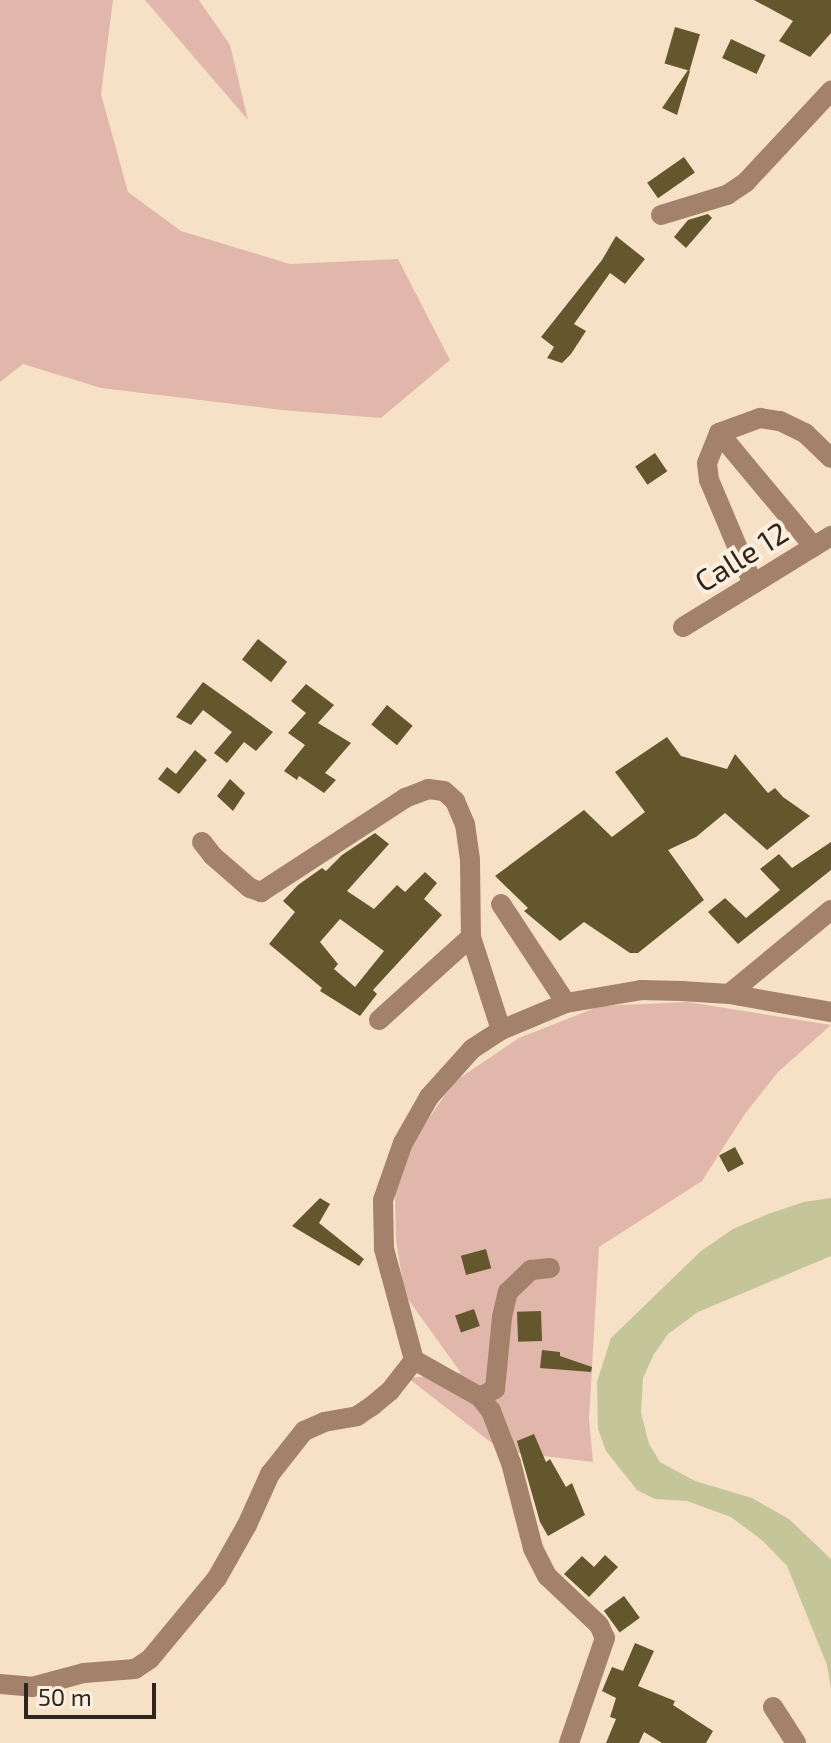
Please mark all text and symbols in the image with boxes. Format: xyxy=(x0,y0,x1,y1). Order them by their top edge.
street label: Calle 12 xyxy=(688,513,794,599)
scale bar xyxy=(28,1667,160,1717)
text: 50 m xyxy=(38,1682,92,1711)

